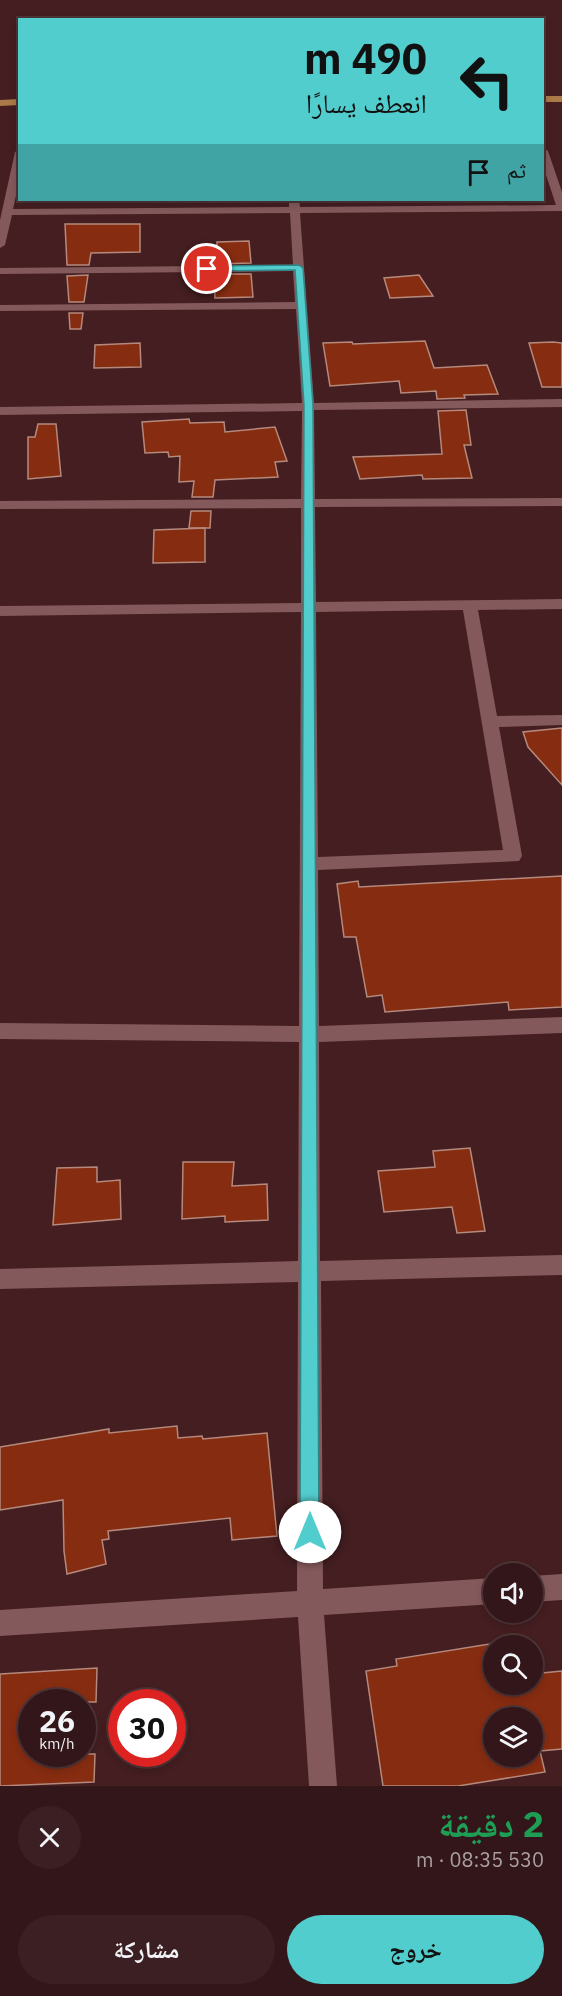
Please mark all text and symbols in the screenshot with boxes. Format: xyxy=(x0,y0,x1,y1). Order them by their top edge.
text: 490 m xyxy=(304,31,427,86)
icon: left xyxy=(448,42,526,120)
text: انعطف يسارًا xyxy=(306,85,427,120)
text: ثم xyxy=(507,155,526,184)
icon: arrive xyxy=(462,156,495,189)
pin xyxy=(181,243,232,294)
icon: arrive xyxy=(190,252,223,285)
position arrow xyxy=(278,1500,342,1564)
map controls xyxy=(483,1563,543,1767)
button: sound xyxy=(483,1563,543,1623)
button: search xyxy=(483,1635,543,1695)
speed limit sign: 30 xyxy=(108,1689,186,1767)
text: 26 xyxy=(39,1701,75,1740)
button: layers xyxy=(483,1707,543,1767)
text: km/h xyxy=(39,1734,75,1753)
text: 2 دقيقة xyxy=(438,1800,544,1847)
button: close xyxy=(18,1806,81,1869)
text: 530 m · 08:35 xyxy=(416,1846,544,1873)
button: مشاركة xyxy=(18,1915,275,1984)
button: خروج xyxy=(287,1915,544,1984)

